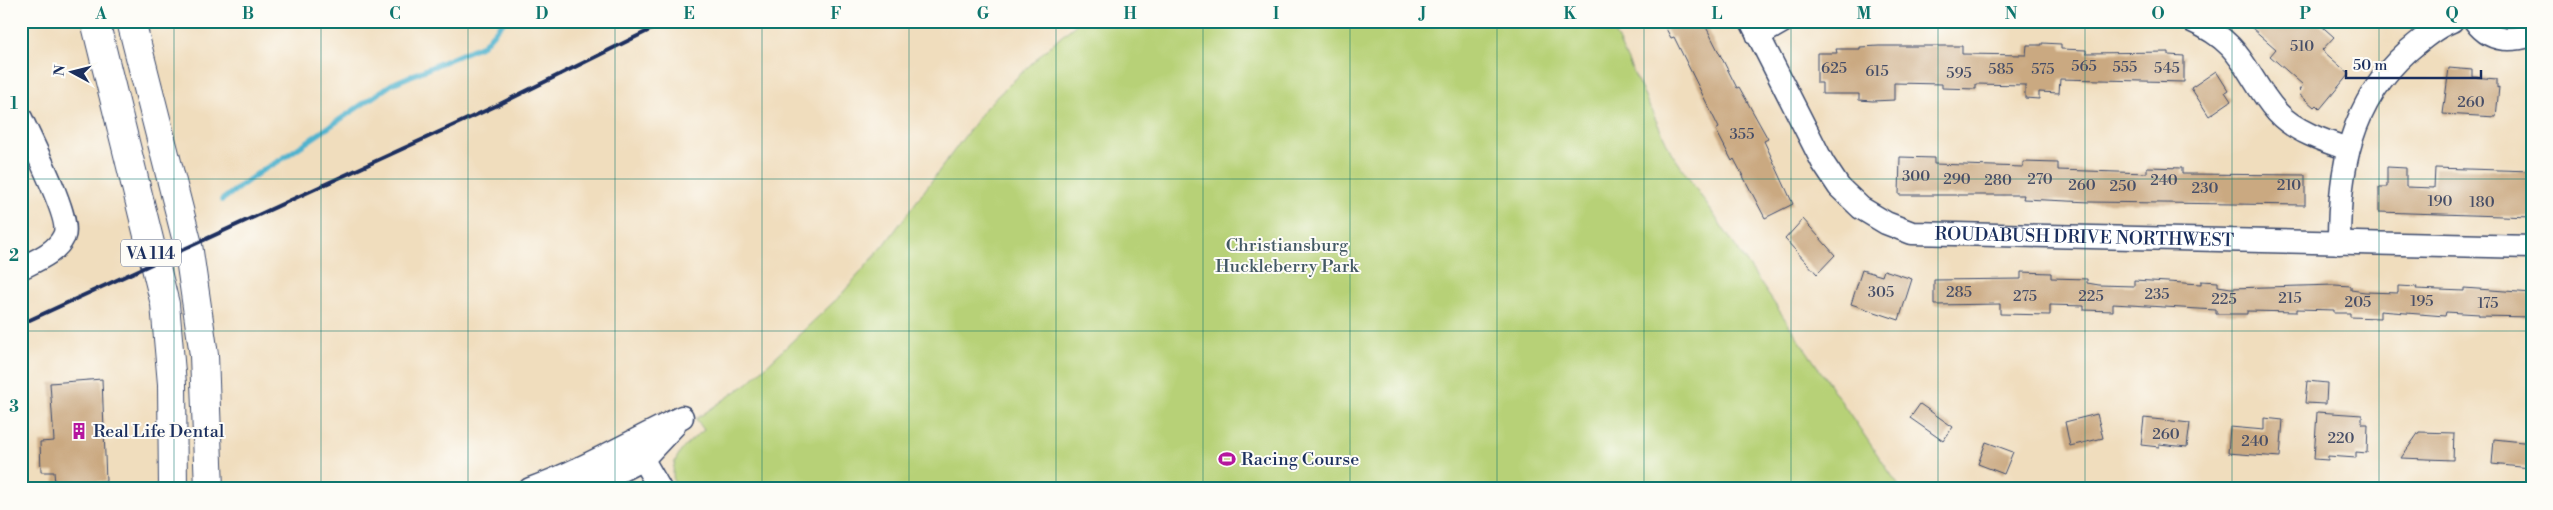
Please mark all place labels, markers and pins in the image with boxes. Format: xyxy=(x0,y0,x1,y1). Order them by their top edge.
place label: Real Life Dental xyxy=(93,420,225,443)
building icon: Real Life Dental xyxy=(69,421,89,441)
place label: Racing Course xyxy=(1241,448,1359,471)
sports icon: Racing Course xyxy=(1217,449,1237,469)

